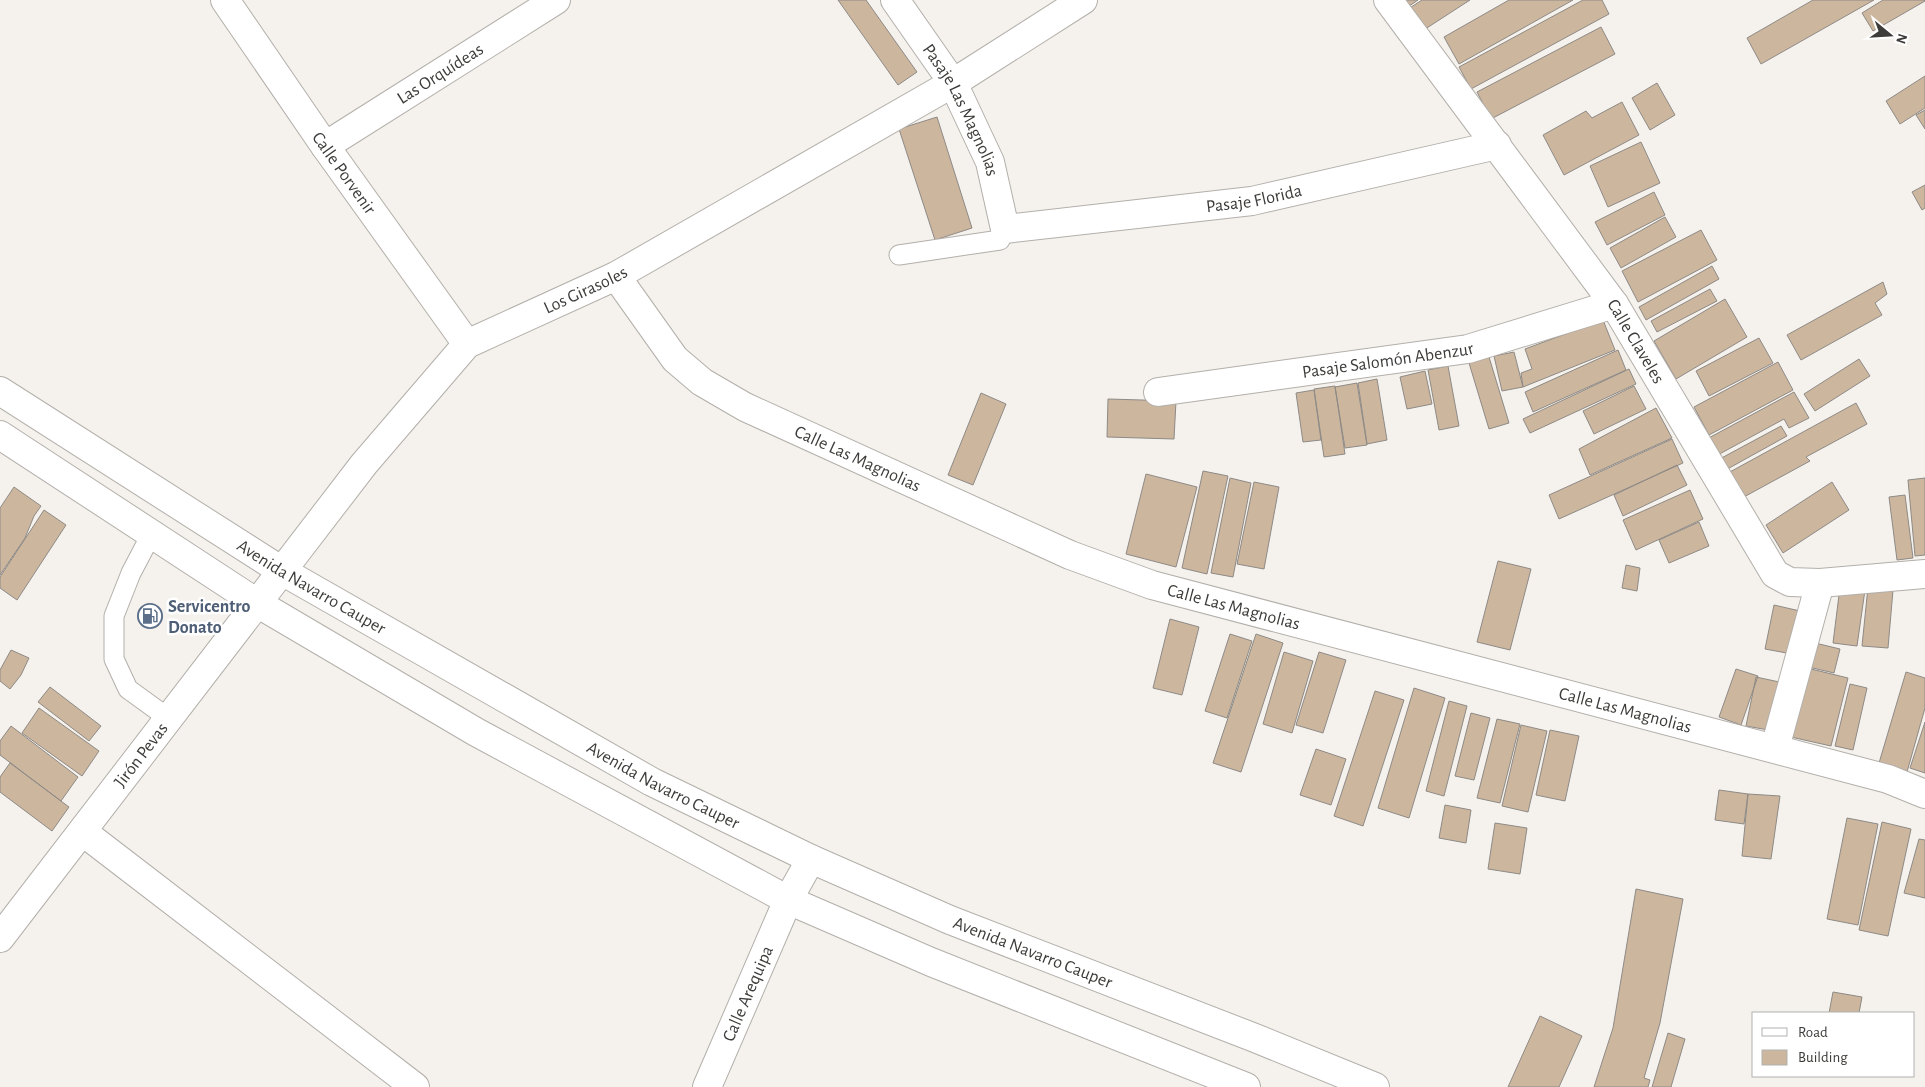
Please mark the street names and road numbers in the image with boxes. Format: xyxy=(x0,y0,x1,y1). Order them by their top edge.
street label: Las Orquídeas xyxy=(394,40,487,108)
street label: Pasaje Las Magnolias xyxy=(919,41,1001,178)
street label: Calle Porvenir xyxy=(308,129,379,218)
street label: Pasaje Florida xyxy=(1205,182,1304,216)
street label: Los Girasoles xyxy=(541,263,631,318)
street label: Calle Claveles xyxy=(1603,296,1667,387)
street label: Pasaje Salomón Abenzur xyxy=(1301,340,1476,382)
street label: Calle Las Magnolias xyxy=(792,423,923,496)
street label: Avenida Navarro Cauper xyxy=(234,537,389,638)
street label: Calle Las Magnolias xyxy=(1165,581,1302,634)
street label: Calle Las Magnolias xyxy=(1557,685,1693,737)
street label: Jirón Pevas xyxy=(111,720,172,791)
street label: Avenida Navarro Cauper xyxy=(584,739,742,833)
street label: Avenida Navarro Cauper xyxy=(951,914,1115,992)
street label: Calle Arequipa xyxy=(720,943,777,1044)

